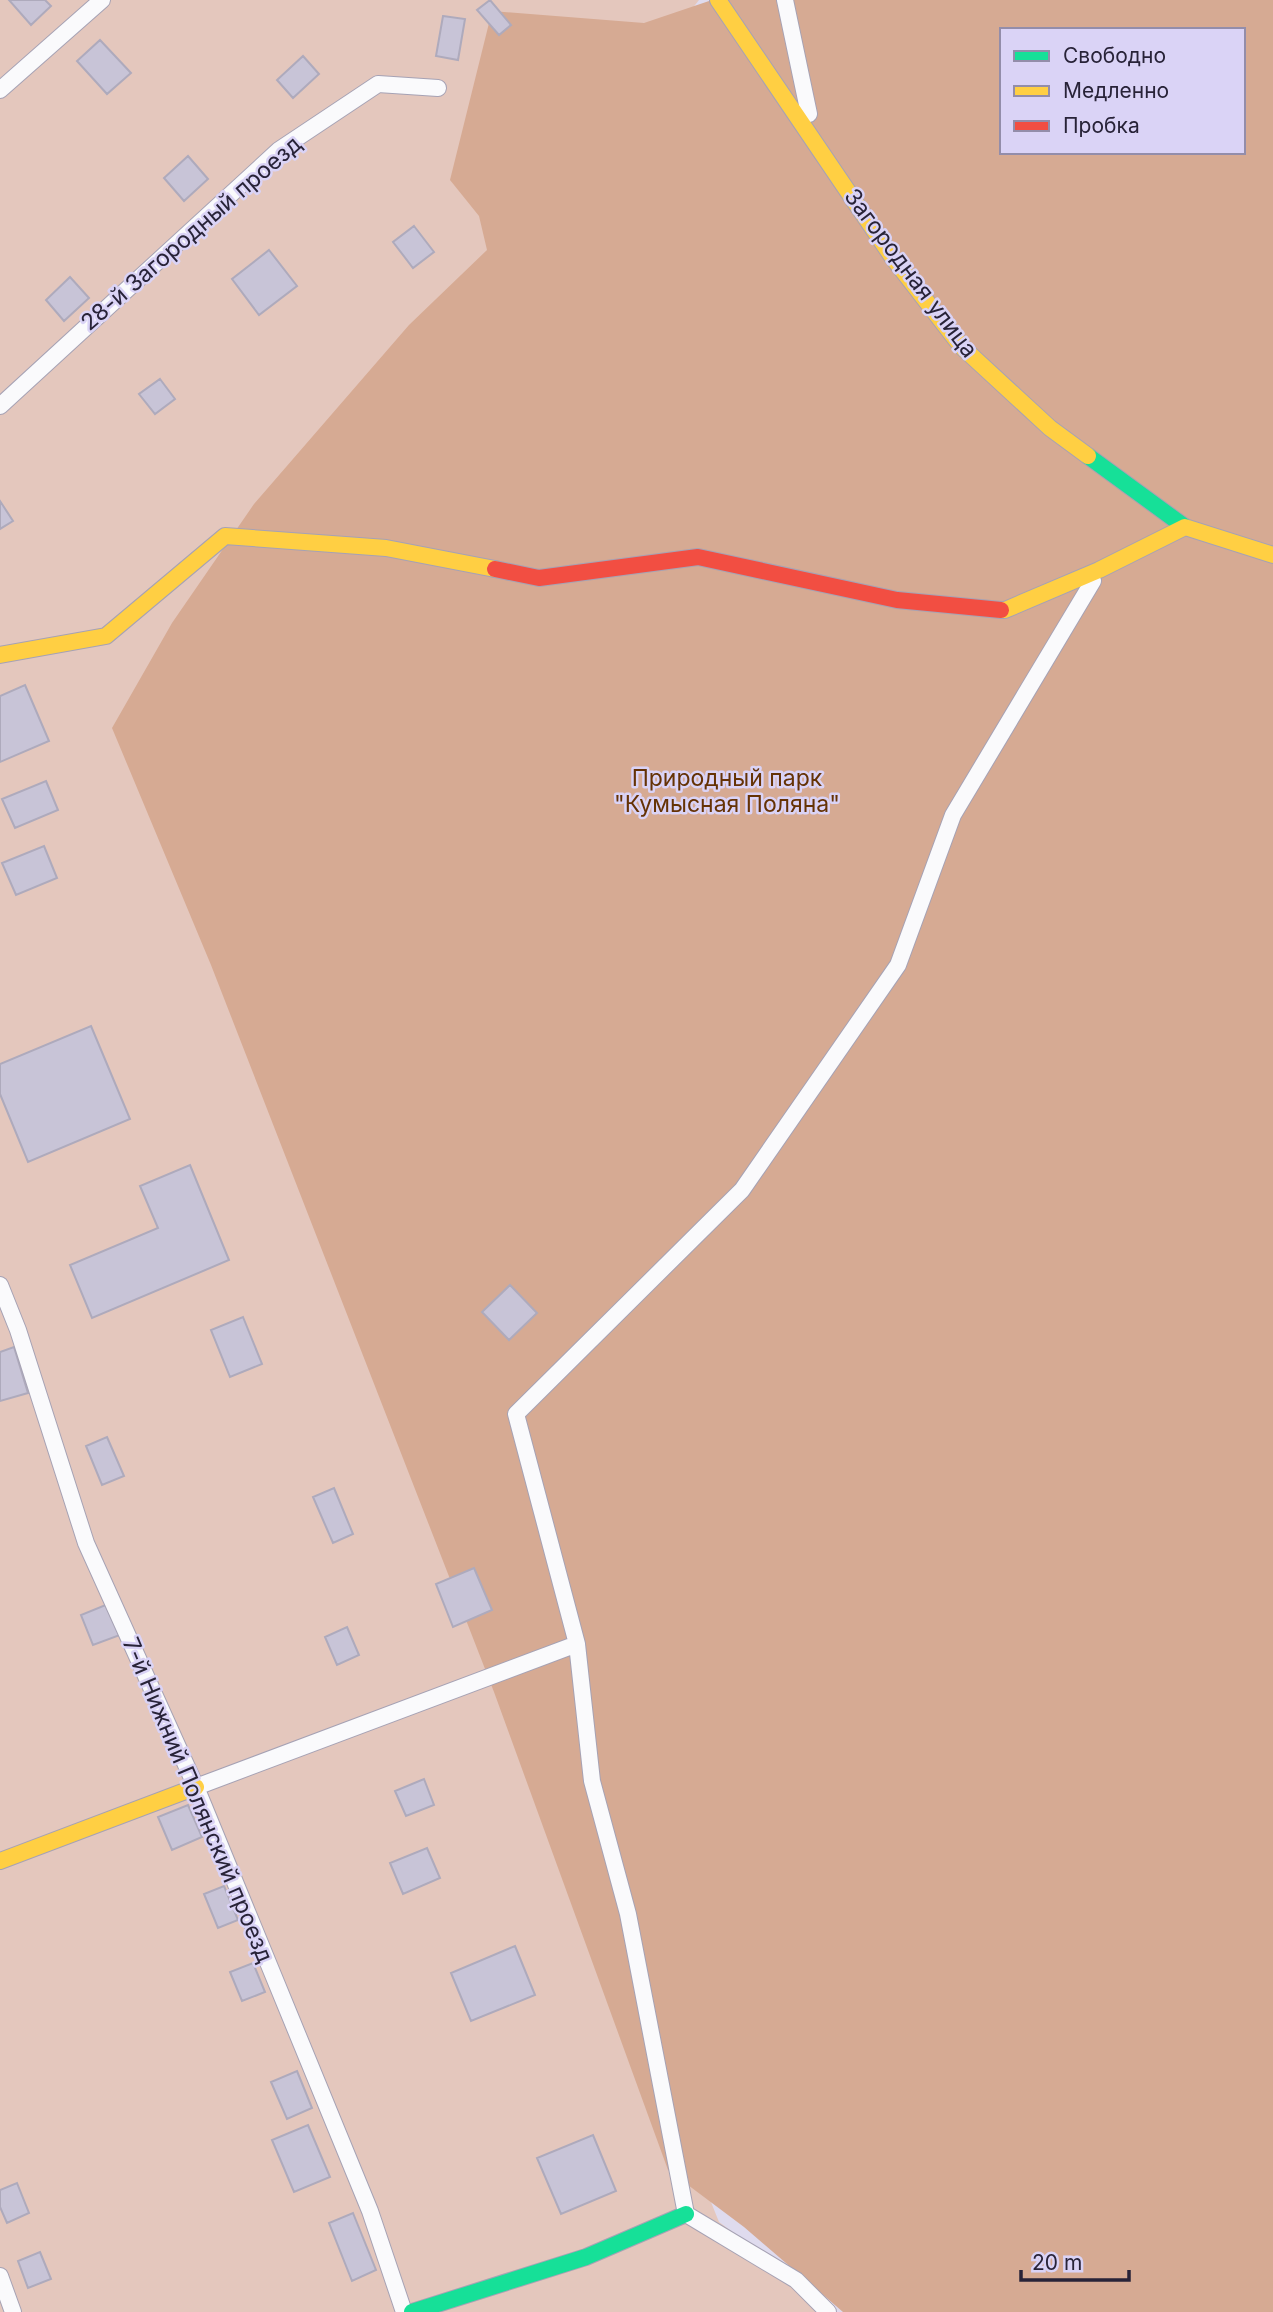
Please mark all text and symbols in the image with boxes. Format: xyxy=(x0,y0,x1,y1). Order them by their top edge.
legend xyxy=(1000,28,1245,154)
text: Свободно xyxy=(1063,43,1166,68)
text: Медленно xyxy=(1063,78,1169,103)
text: Пробка xyxy=(1063,113,1140,138)
street label: 28-й Загородный проезд xyxy=(75,130,307,336)
street label: Загородная улица xyxy=(838,183,984,363)
park label: Природный парк "Кумысная Поляна" xyxy=(614,764,840,818)
street label: 7-й Нижний Полянский проезд xyxy=(117,1633,279,1967)
scale bar xyxy=(1021,2238,1130,2282)
text: 20 m xyxy=(1032,2250,1082,2275)

